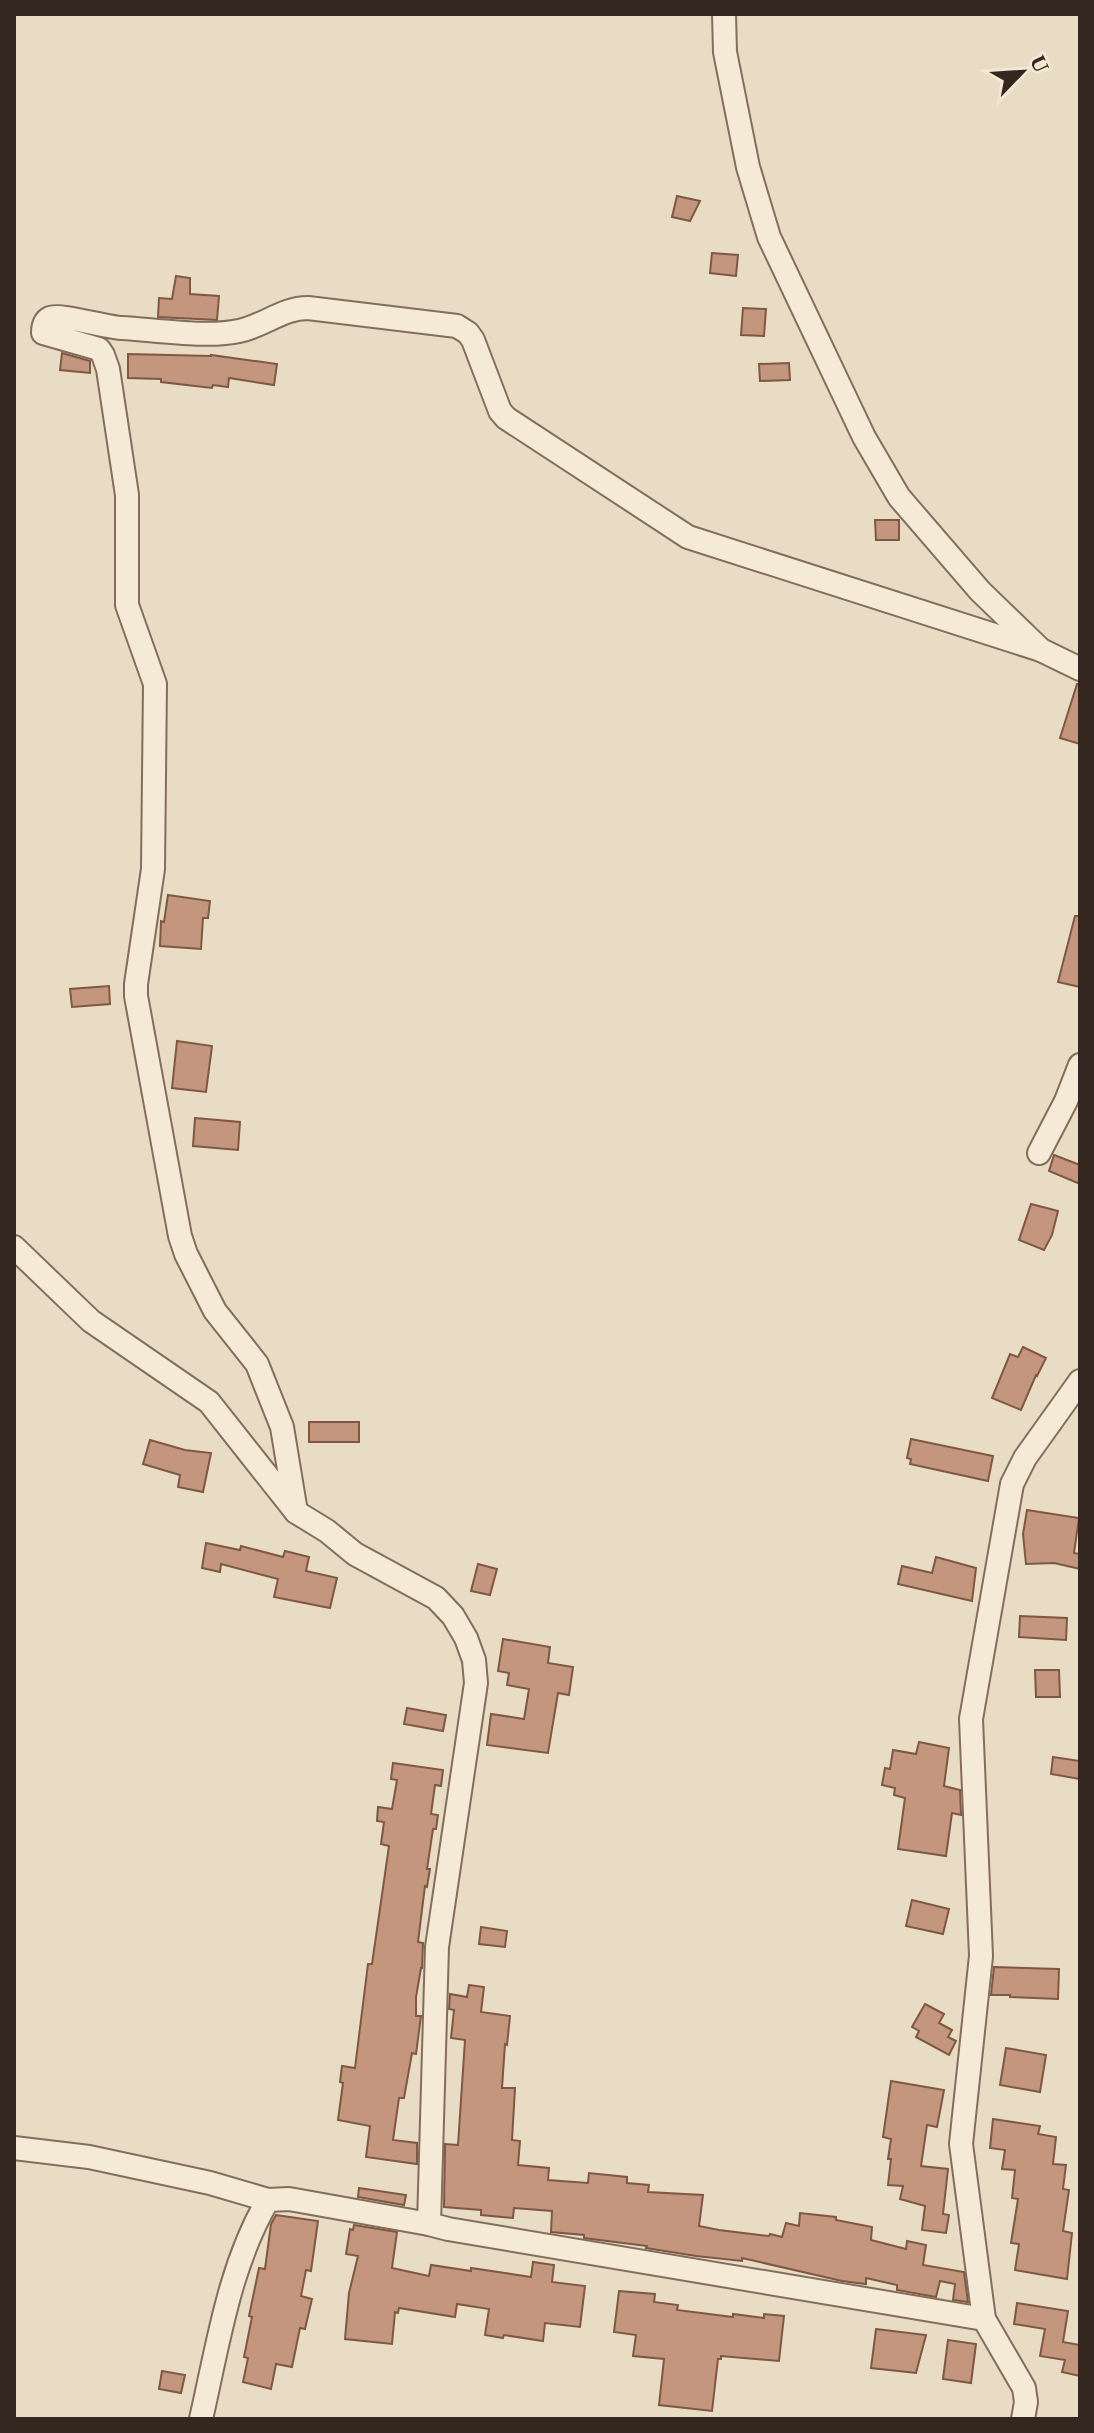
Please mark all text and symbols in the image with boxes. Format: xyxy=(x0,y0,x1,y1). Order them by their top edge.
north arrow xyxy=(982,32,1062,112)
text: U xyxy=(1025,51,1054,76)

